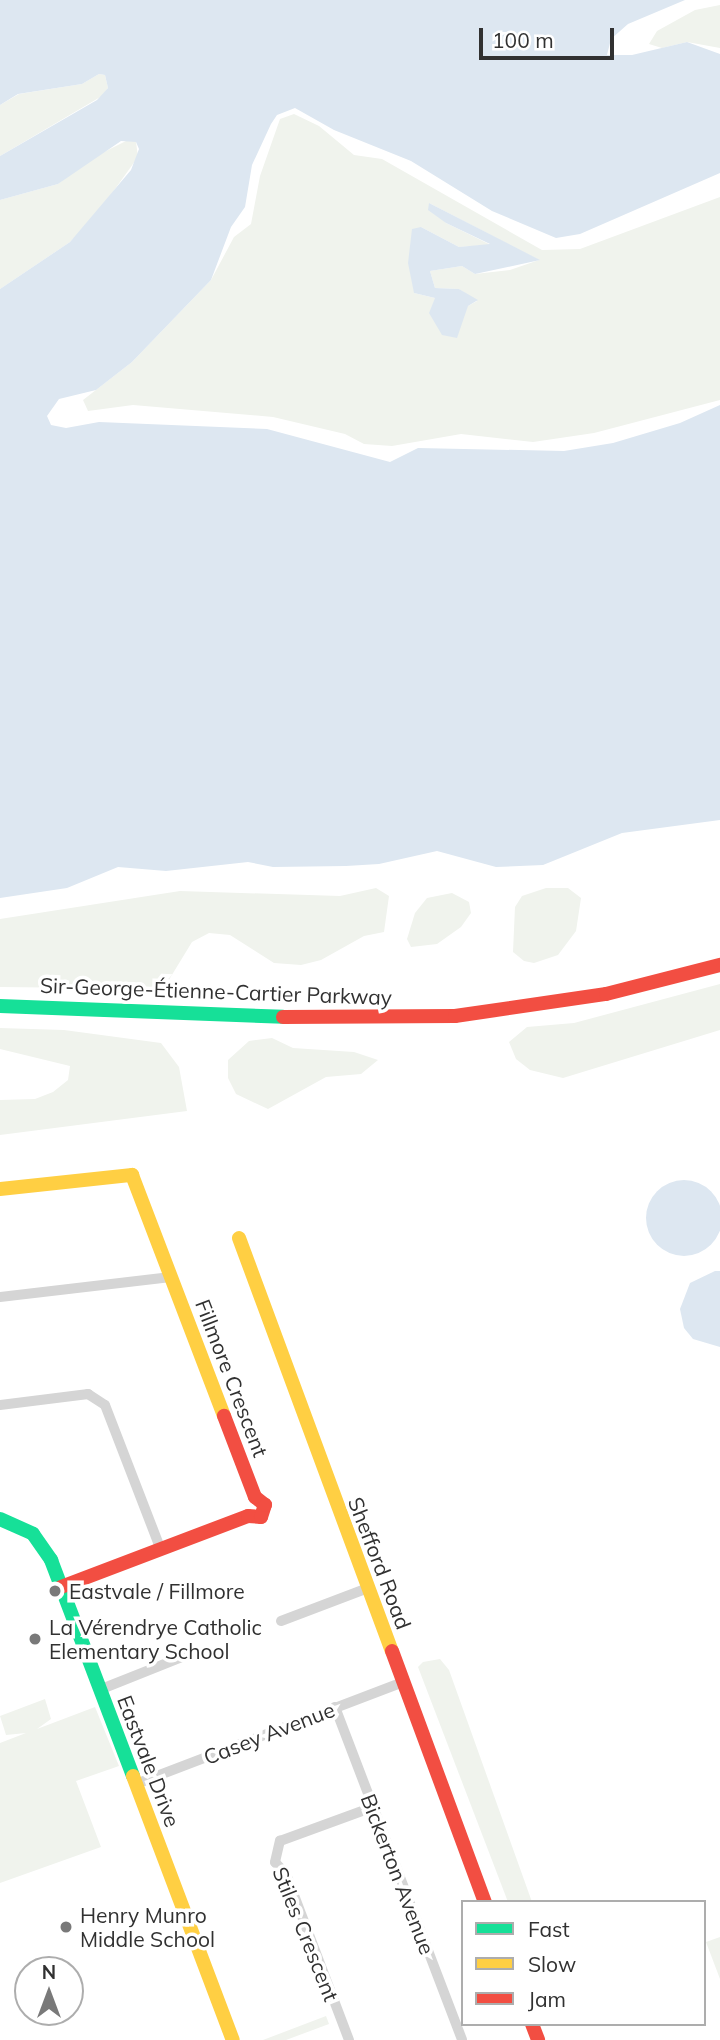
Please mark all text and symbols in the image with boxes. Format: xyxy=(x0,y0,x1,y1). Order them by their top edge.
scale bar xyxy=(482,14,617,58)
text: 100 m xyxy=(492,27,554,53)
street label: Sir-George-Étienne-Cartier Parkway xyxy=(40,972,392,1010)
street label: Fillmore Crescent xyxy=(190,1296,274,1460)
street label: Shefford Road xyxy=(343,1493,417,1633)
place label: Eastvale / Fillmore xyxy=(69,1578,245,1604)
marker: Eastvale / Fillmore xyxy=(47,1583,63,1599)
place label: La Vérendrye Catholic Elementary School xyxy=(49,1614,262,1664)
marker: La Vérendrye Catholic Elementary School xyxy=(27,1631,43,1647)
street label: Eastvale Drive xyxy=(112,1692,186,1830)
street label: Casey Avenue xyxy=(200,1696,338,1770)
street label: Bickerton Avenue xyxy=(356,1790,440,1958)
street label: Stiles Crescent xyxy=(268,1863,344,2005)
legend xyxy=(461,1900,706,2026)
place label: Henry Munro Middle School xyxy=(80,1902,215,1952)
text: Fast xyxy=(528,1916,570,1942)
marker: Henry Munro Middle School xyxy=(58,1919,74,1935)
text: Slow xyxy=(528,1951,576,1977)
north arrow xyxy=(14,1956,84,2026)
text: N xyxy=(42,1960,56,1984)
text: Jam xyxy=(528,1986,566,2012)

